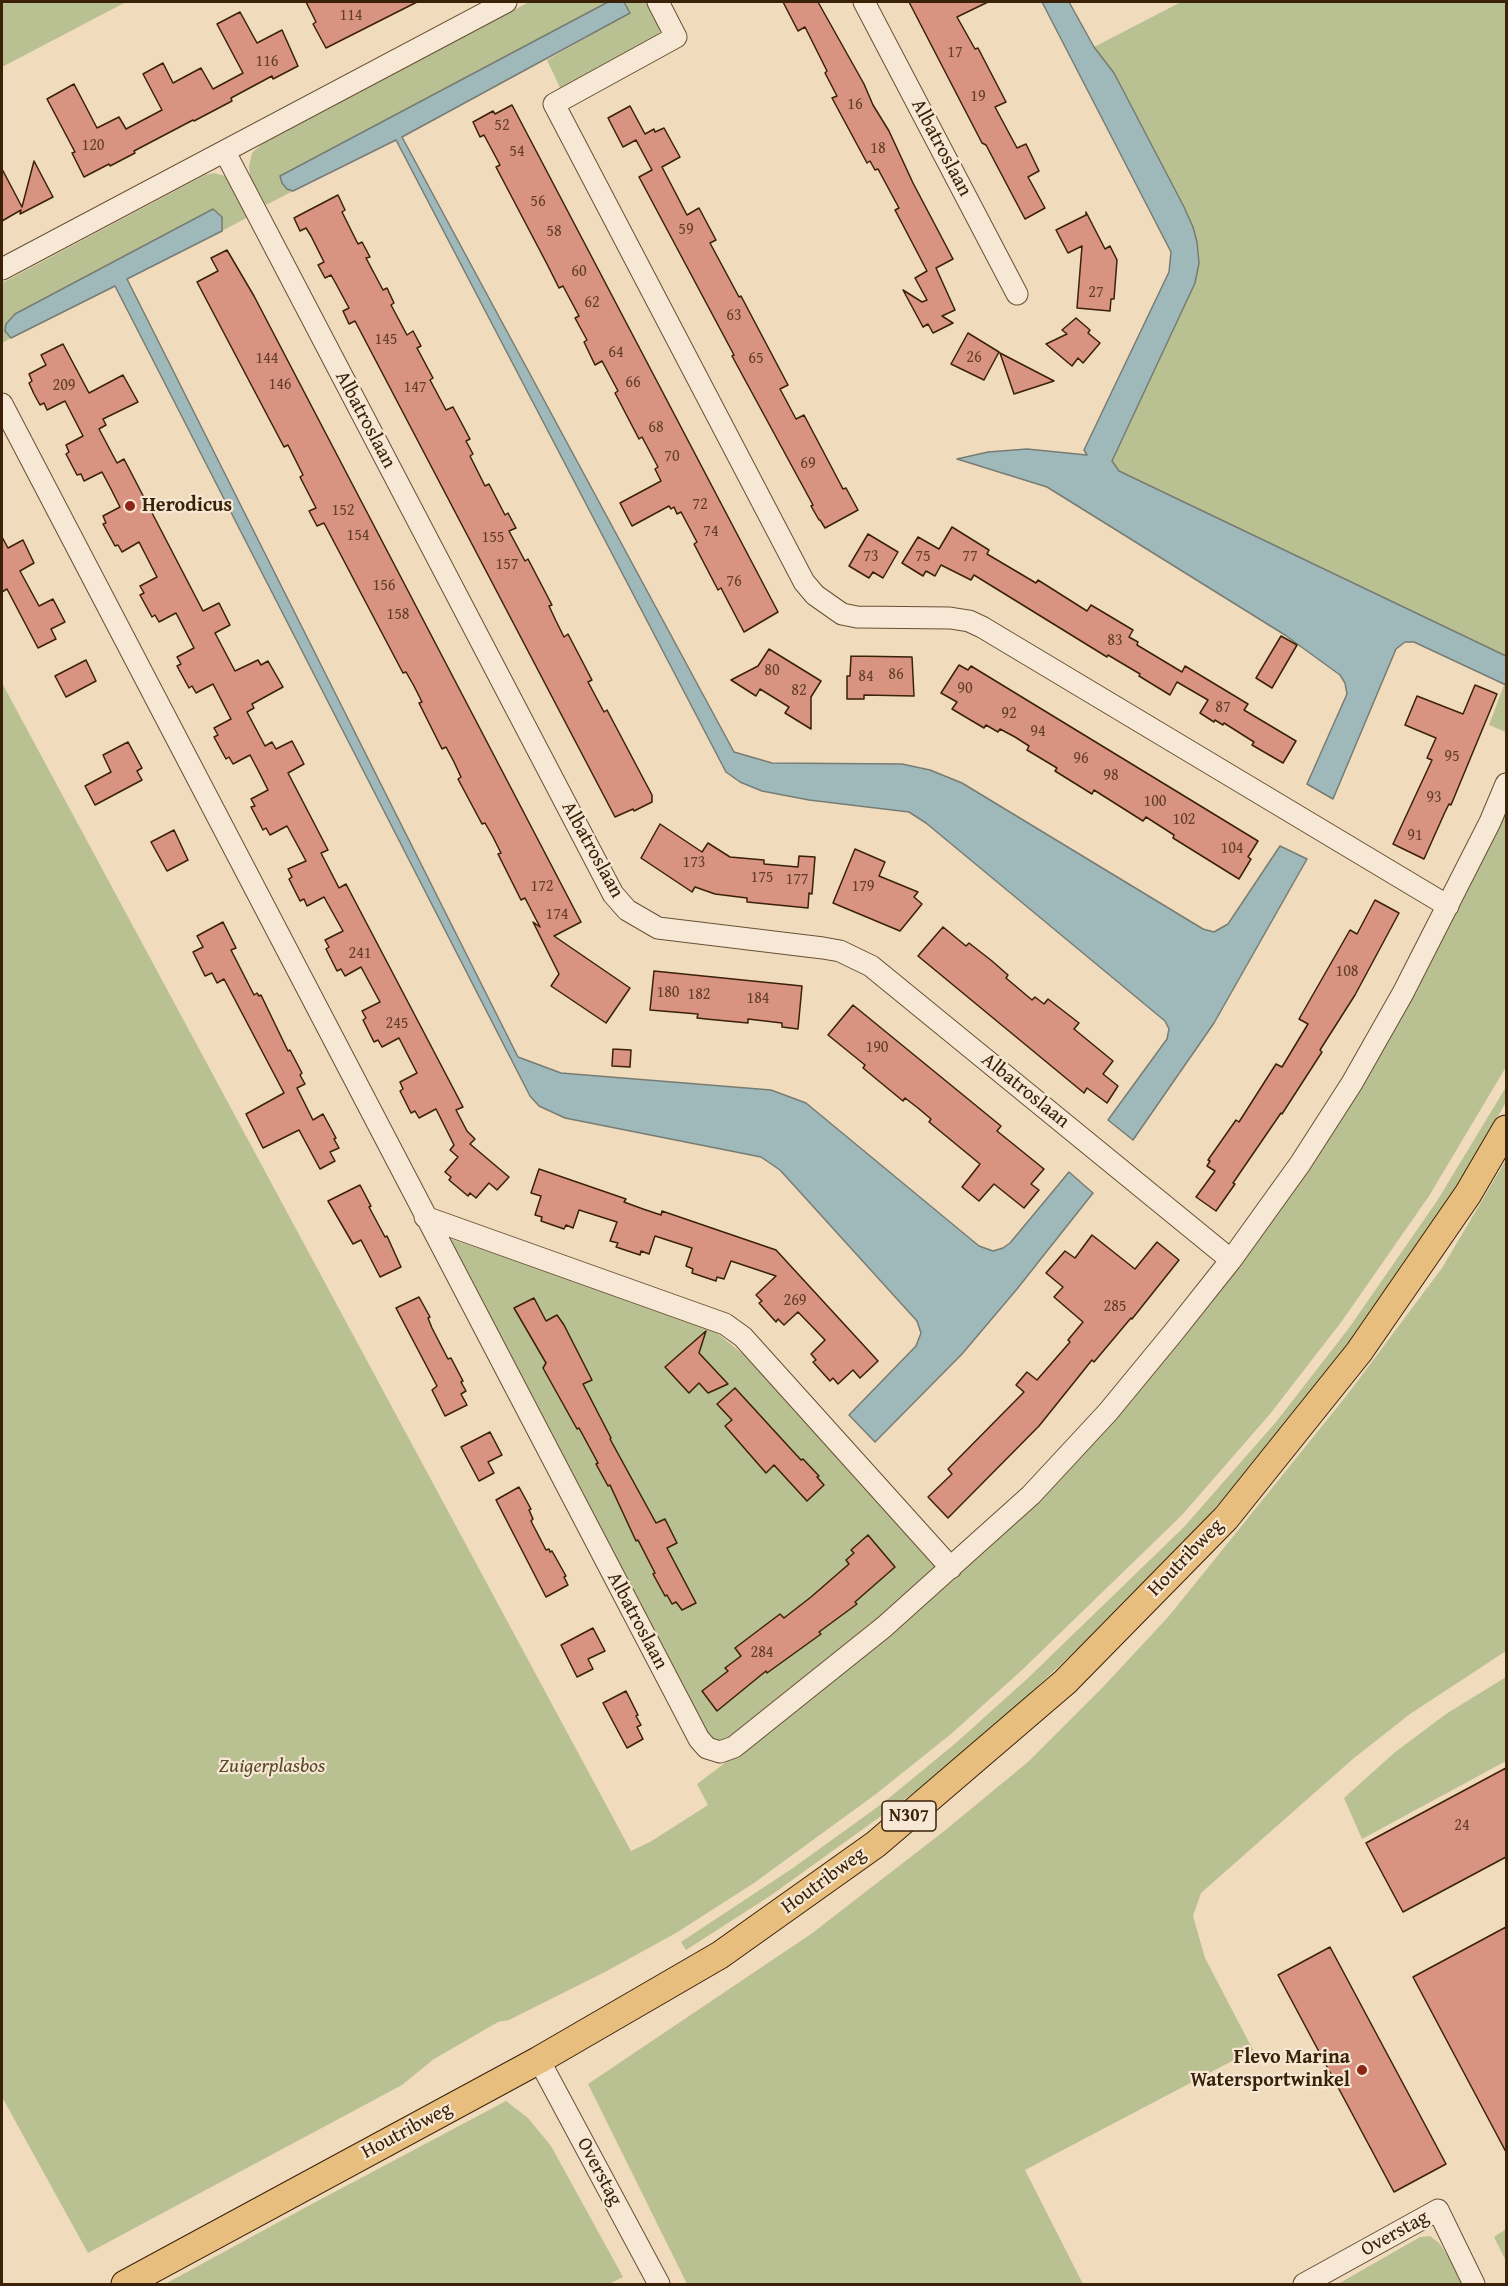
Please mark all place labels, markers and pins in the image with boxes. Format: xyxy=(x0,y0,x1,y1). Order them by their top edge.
place label: Herodicus xyxy=(142,494,232,518)
marker: Herodicus xyxy=(123,499,137,513)
place label: Flevo Marina Watersportwinkel xyxy=(1190,2046,1350,2093)
marker: Flevo Marina Watersportwinkel xyxy=(1355,2063,1369,2077)

